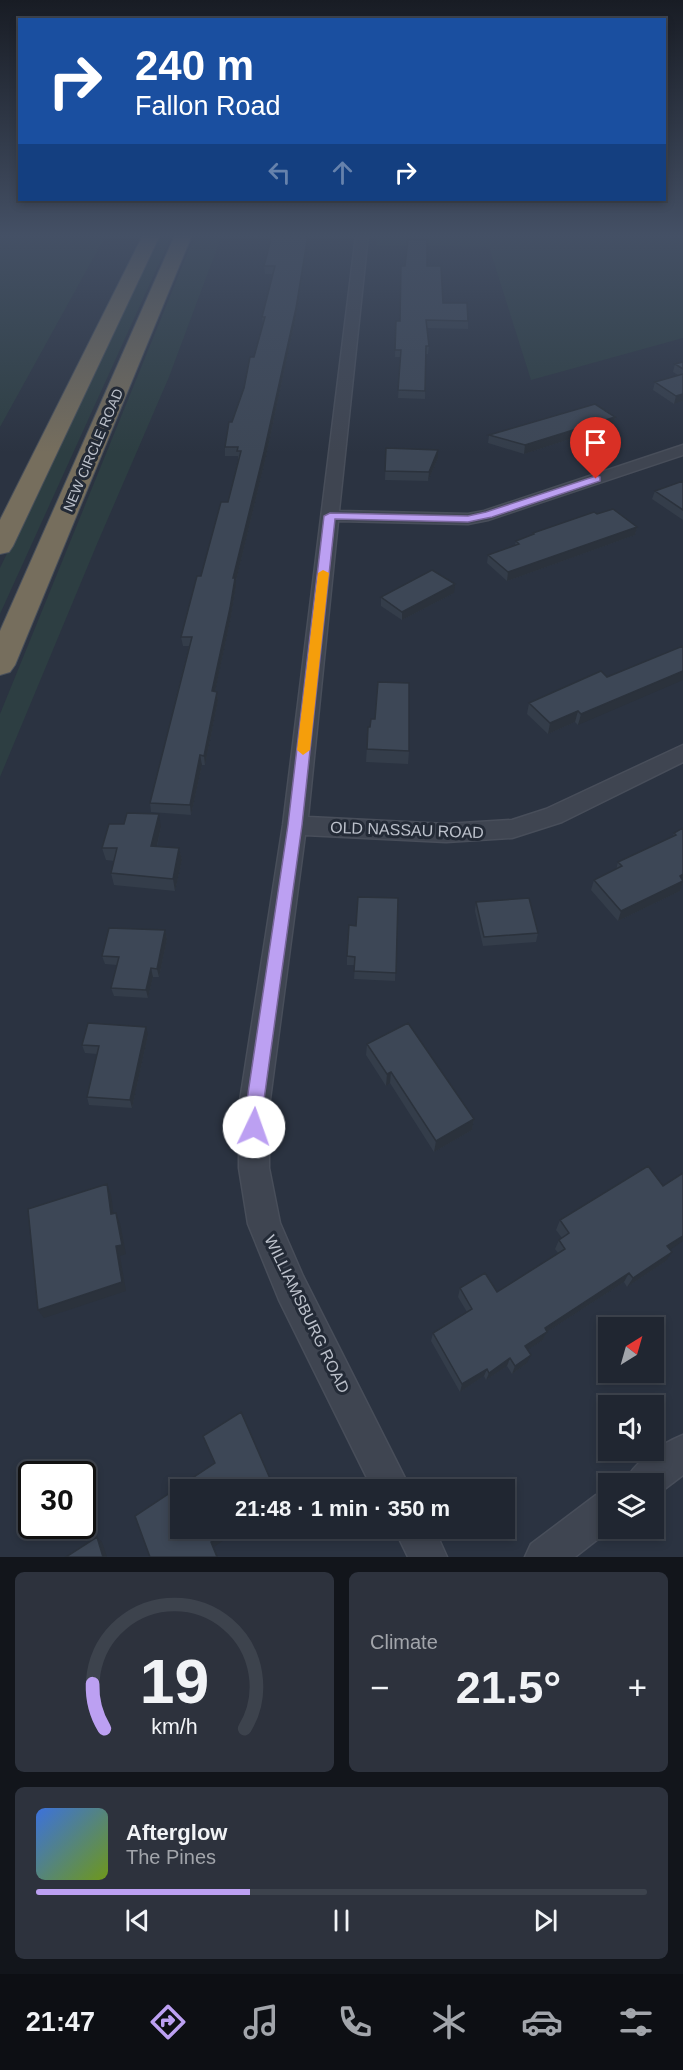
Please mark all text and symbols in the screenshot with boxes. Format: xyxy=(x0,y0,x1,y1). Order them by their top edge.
icon: right xyxy=(36,42,114,120)
text: 240 m xyxy=(135,42,254,89)
text: Fallon Road xyxy=(135,91,281,121)
icon: left xyxy=(263,156,296,189)
icon: ahead xyxy=(326,156,359,189)
icon: right xyxy=(389,156,422,189)
street label: NEW CIRCLE ROAD xyxy=(60,386,126,514)
pin xyxy=(570,417,621,479)
icon: arrive xyxy=(579,426,612,459)
street label: OLD NASSAU ROAD xyxy=(330,819,484,841)
position arrow xyxy=(222,1095,286,1159)
street label: WILLIAMSBURG ROAD xyxy=(261,1232,353,1396)
north arrow xyxy=(598,1317,664,1383)
map controls xyxy=(598,1317,664,1539)
button: sound xyxy=(598,1395,664,1461)
speed limit sign: 30 xyxy=(18,1461,96,1539)
button: layers xyxy=(598,1473,664,1539)
text: 21:48 · 1 min · 350 m xyxy=(235,1496,450,1521)
text: Climate xyxy=(370,1631,438,1653)
text: 19 xyxy=(140,1647,209,1716)
text: 21.5° xyxy=(456,1662,561,1713)
text: − xyxy=(370,1669,389,1706)
text: + xyxy=(628,1669,647,1706)
text: km/h xyxy=(151,1715,198,1739)
text: Afterglow xyxy=(126,1820,227,1845)
text: The Pines xyxy=(126,1846,216,1868)
icon: previous xyxy=(121,1904,154,1937)
icon: pause xyxy=(325,1904,358,1937)
icon: next xyxy=(529,1904,562,1937)
icon: directions xyxy=(147,2001,189,2043)
icon: music xyxy=(240,2001,282,2043)
icon: phone xyxy=(334,2001,376,2043)
icon: climate xyxy=(428,2001,470,2043)
icon: car xyxy=(521,2001,563,2043)
icon: filters xyxy=(615,2001,657,2043)
text: 21:47 xyxy=(26,2007,95,2037)

